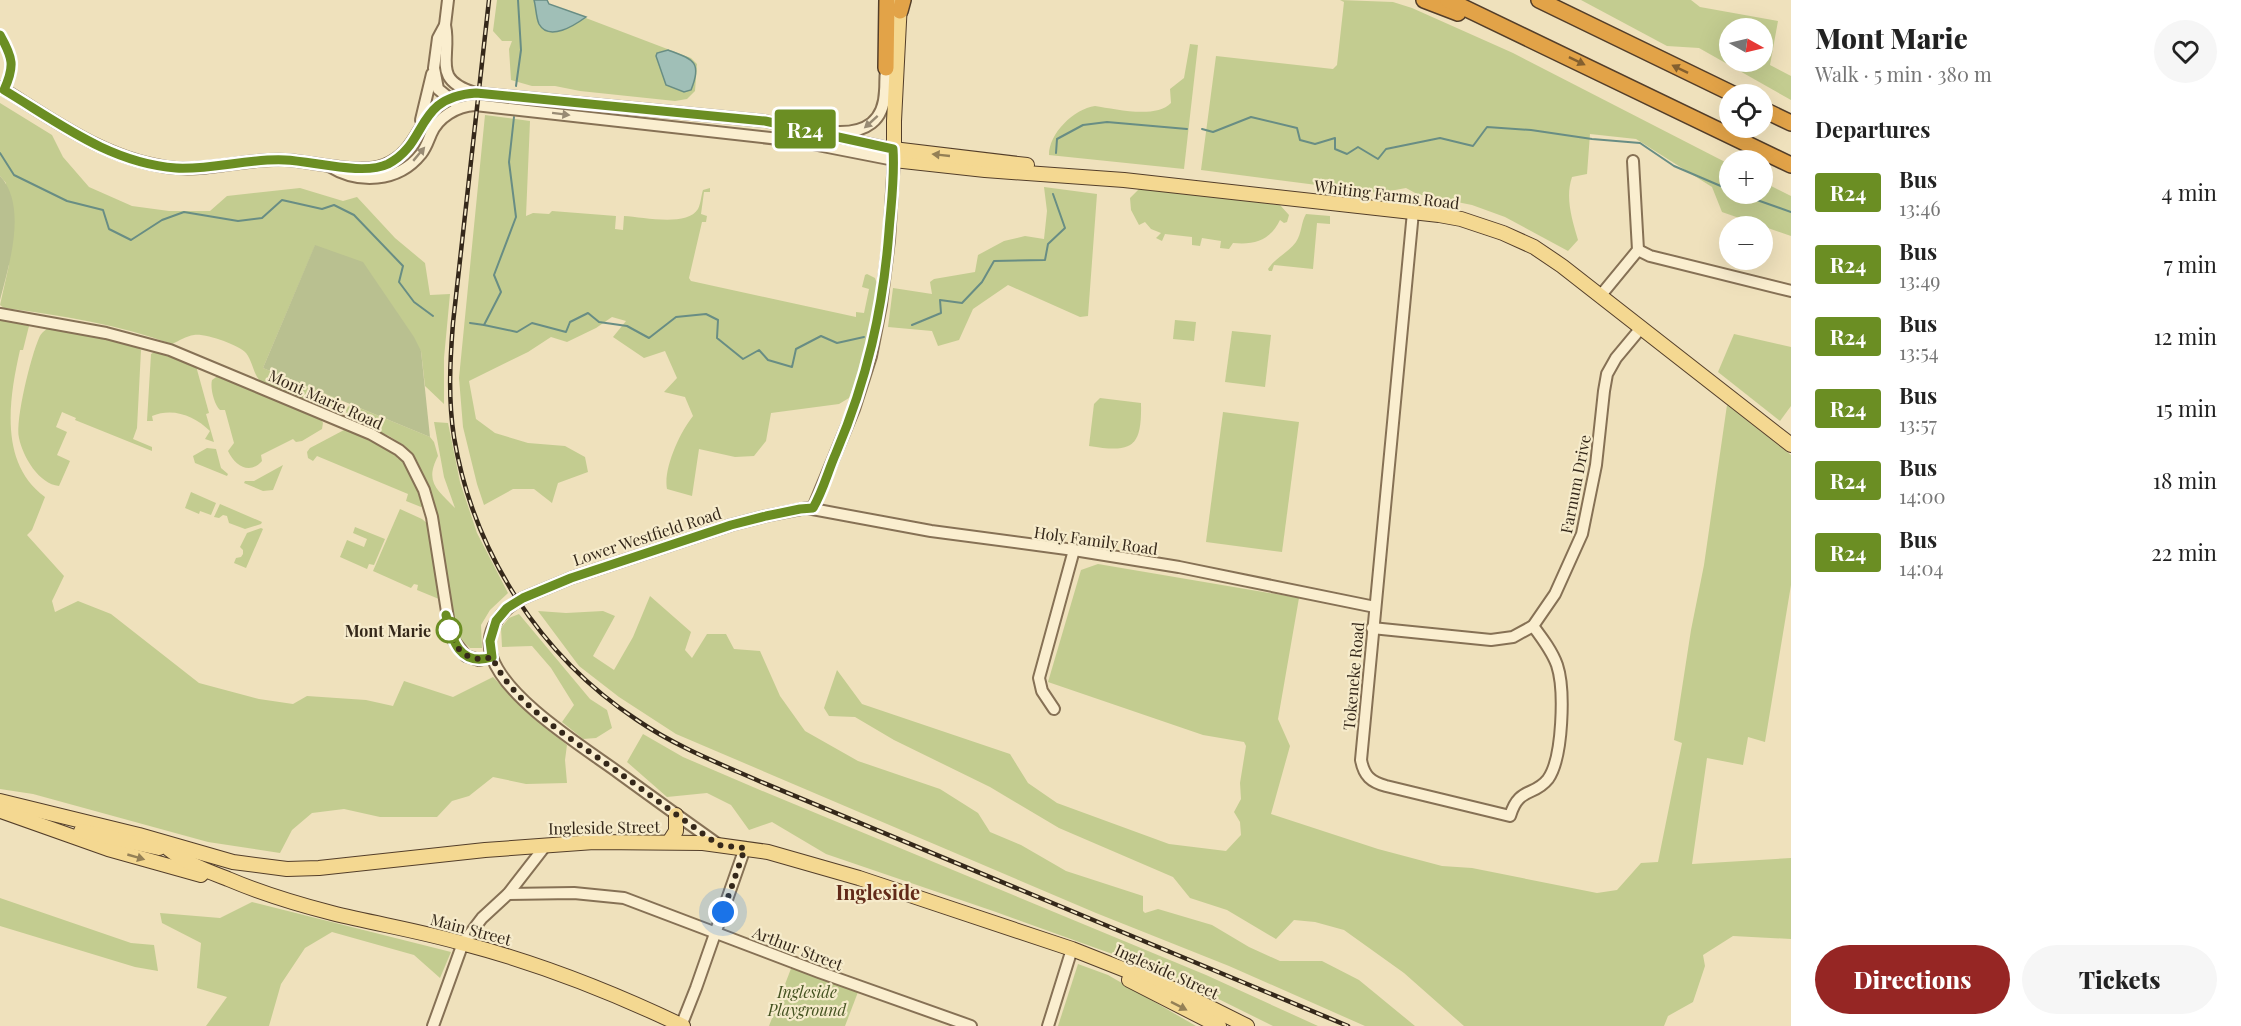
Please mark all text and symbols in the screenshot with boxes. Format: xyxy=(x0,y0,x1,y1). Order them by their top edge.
north arrow xyxy=(1719,18,1773,72)
map controls xyxy=(1719,18,1773,270)
text: Mont Marie xyxy=(1815,19,1968,56)
button: heart xyxy=(2154,20,2217,83)
one-way arrow xyxy=(1569,56,1586,65)
text: Walk · 5 min · 380 m xyxy=(1815,60,1992,87)
one-way arrow xyxy=(1672,64,1689,73)
button: locate xyxy=(1719,84,1773,138)
one-way arrow xyxy=(552,109,571,119)
line badge: R24 xyxy=(770,110,840,148)
text: Departures xyxy=(1815,114,1930,144)
text: R24 xyxy=(787,115,823,143)
one-way arrow xyxy=(864,115,879,128)
one-way arrow xyxy=(412,147,425,162)
one-way arrow xyxy=(932,150,951,159)
button: + xyxy=(1719,150,1773,204)
text: Bus xyxy=(1899,164,1937,194)
street label: Whiting Farms Road xyxy=(1312,175,1461,213)
text: 4 min xyxy=(2162,177,2217,207)
text: R24 xyxy=(1830,178,1866,206)
text: 13:46 xyxy=(1899,194,1941,221)
button: − xyxy=(1719,216,1773,270)
text: Bus xyxy=(1899,236,1937,266)
text: 7 min xyxy=(2164,249,2217,279)
text: R24 xyxy=(1830,250,1866,278)
text: 13:49 xyxy=(1899,266,1940,293)
text: Bus xyxy=(1899,308,1937,338)
text: 12 min xyxy=(2154,321,2217,351)
text: R24 xyxy=(1830,322,1866,350)
text: 13:54 xyxy=(1899,338,1939,365)
street label: Mont Marie Road xyxy=(265,364,387,434)
text: Bus xyxy=(1899,380,1937,410)
text: 15 min xyxy=(2156,393,2217,423)
text: R24 xyxy=(1830,394,1866,422)
text: 13:57 xyxy=(1899,410,1937,437)
street label: Farnum Drive xyxy=(1555,433,1595,535)
text: Bus xyxy=(1899,452,1937,482)
text: 18 min xyxy=(2153,465,2217,495)
text: R24 xyxy=(1830,466,1866,494)
text: 14:00 xyxy=(1899,482,1946,509)
street label: Lower Westfield Road xyxy=(570,502,724,570)
street label: Holy Family Road xyxy=(1033,521,1159,559)
text: Bus xyxy=(1899,524,1937,554)
text: 22 min xyxy=(2151,537,2217,567)
text: R24 xyxy=(1830,538,1866,566)
text: 14:04 xyxy=(1899,554,1943,581)
marker: Mont Marie xyxy=(436,617,462,643)
place label: Mont Marie xyxy=(345,620,431,641)
street label: Tokeneke Road xyxy=(1338,621,1368,731)
street label: Ingleside Street xyxy=(548,816,660,838)
one-way arrow xyxy=(127,853,145,862)
district label: Ingleside xyxy=(836,878,920,905)
your location xyxy=(708,897,738,927)
street label: Main Street xyxy=(428,908,514,950)
street label: Arthur Street xyxy=(749,921,847,975)
street label: Ingleside Street xyxy=(1112,939,1223,1003)
button: Directions xyxy=(1815,945,2010,1014)
button: Tickets xyxy=(2022,945,2217,1014)
park label: Ingleside Playground xyxy=(767,981,848,1020)
one-way arrow xyxy=(1171,1001,1188,1010)

